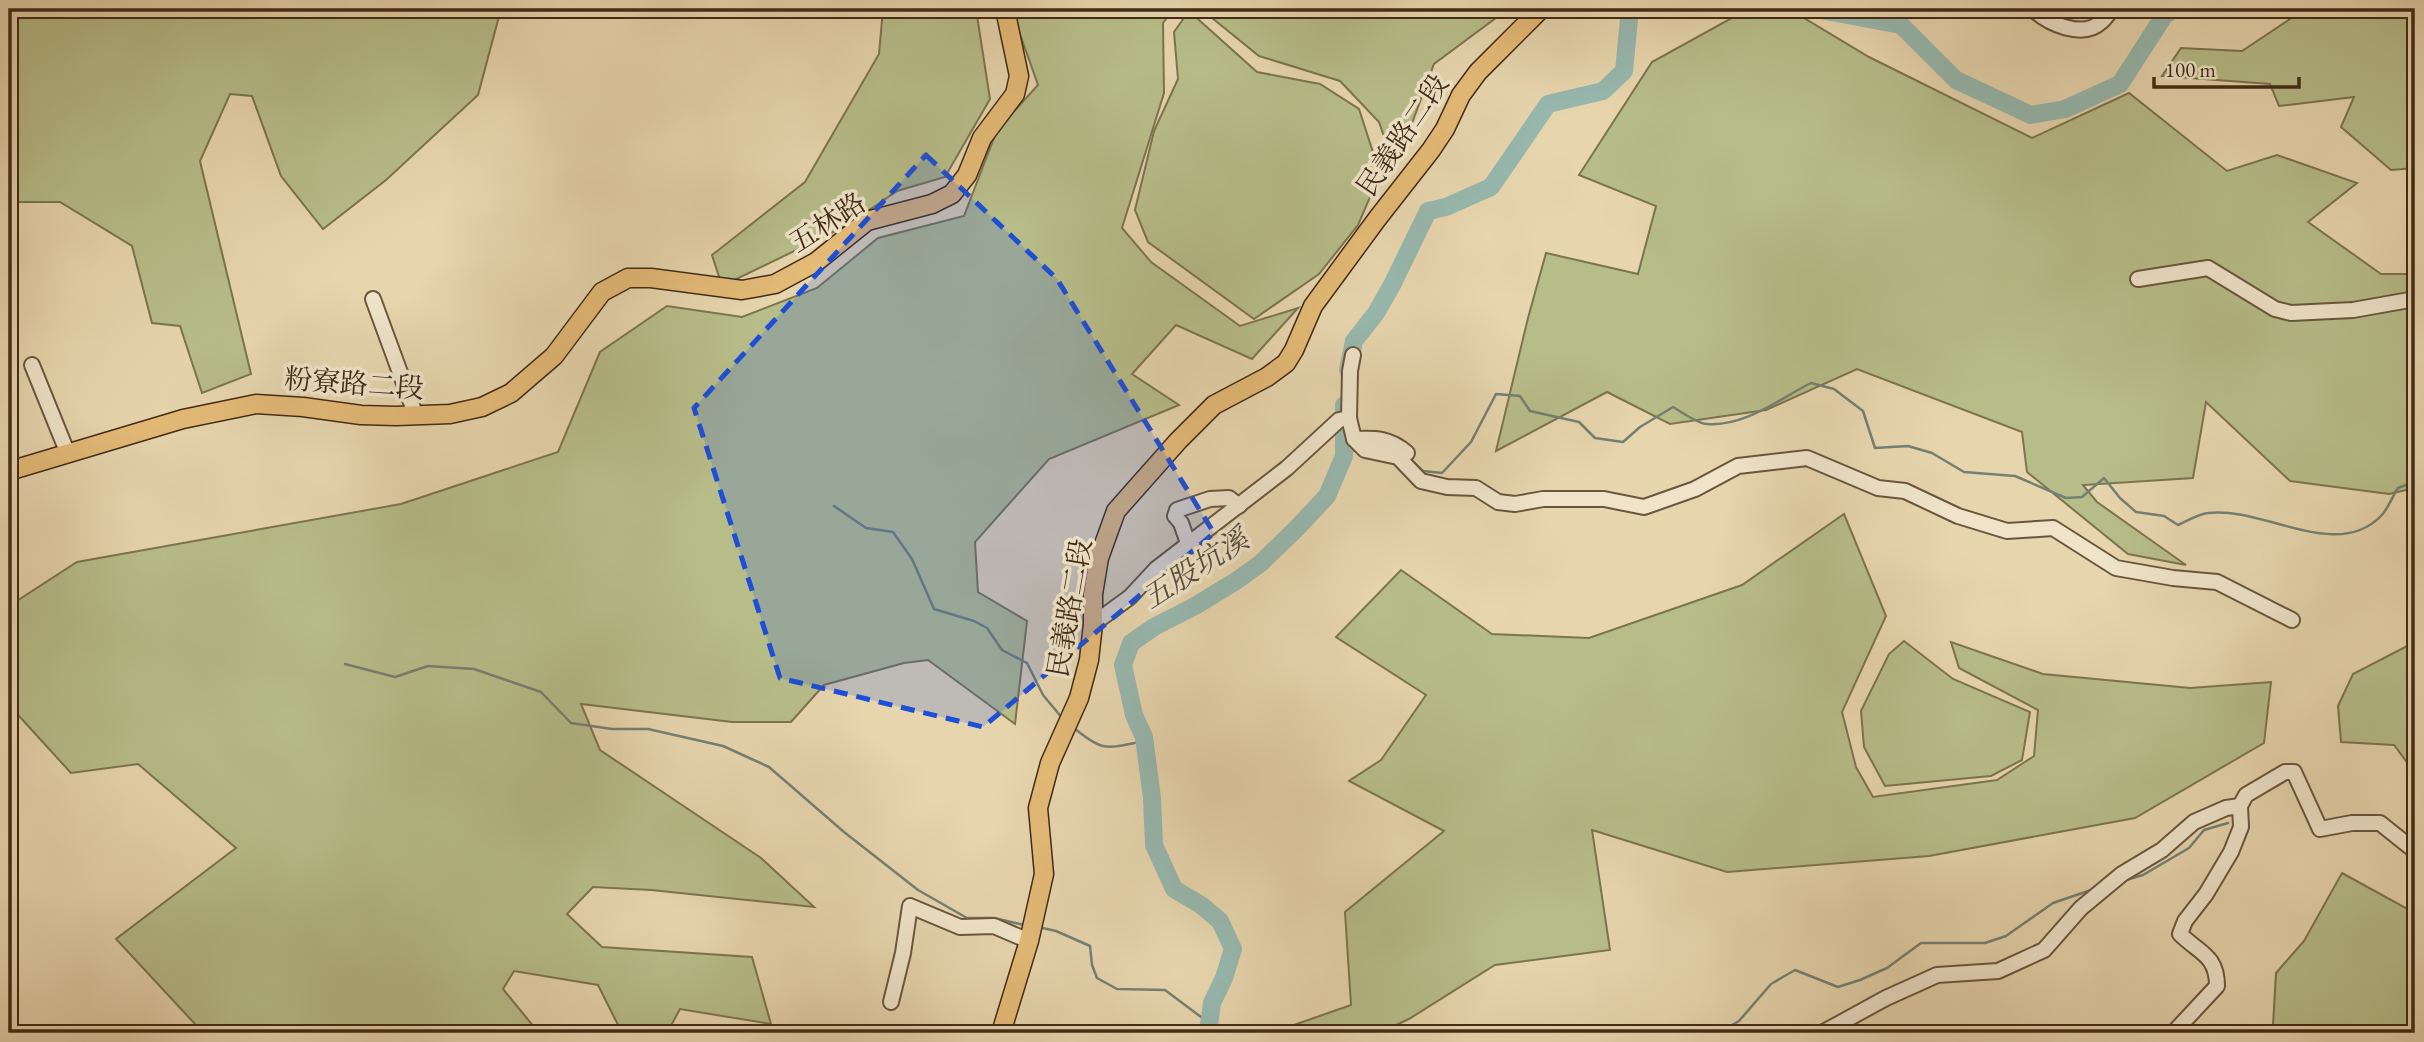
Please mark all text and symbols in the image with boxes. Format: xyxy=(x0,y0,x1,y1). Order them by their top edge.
scale bar xyxy=(2154,46,2300,90)
text: 100 m xyxy=(2165,56,2216,83)
street label: 民義路二段 xyxy=(1348,67,1456,203)
street label: 五林路 xyxy=(782,184,872,260)
street label: 粉寮路二段 xyxy=(283,360,425,406)
water label: 五股坑溪 xyxy=(1134,517,1258,617)
street label: 民義路二段 xyxy=(1039,536,1099,680)

